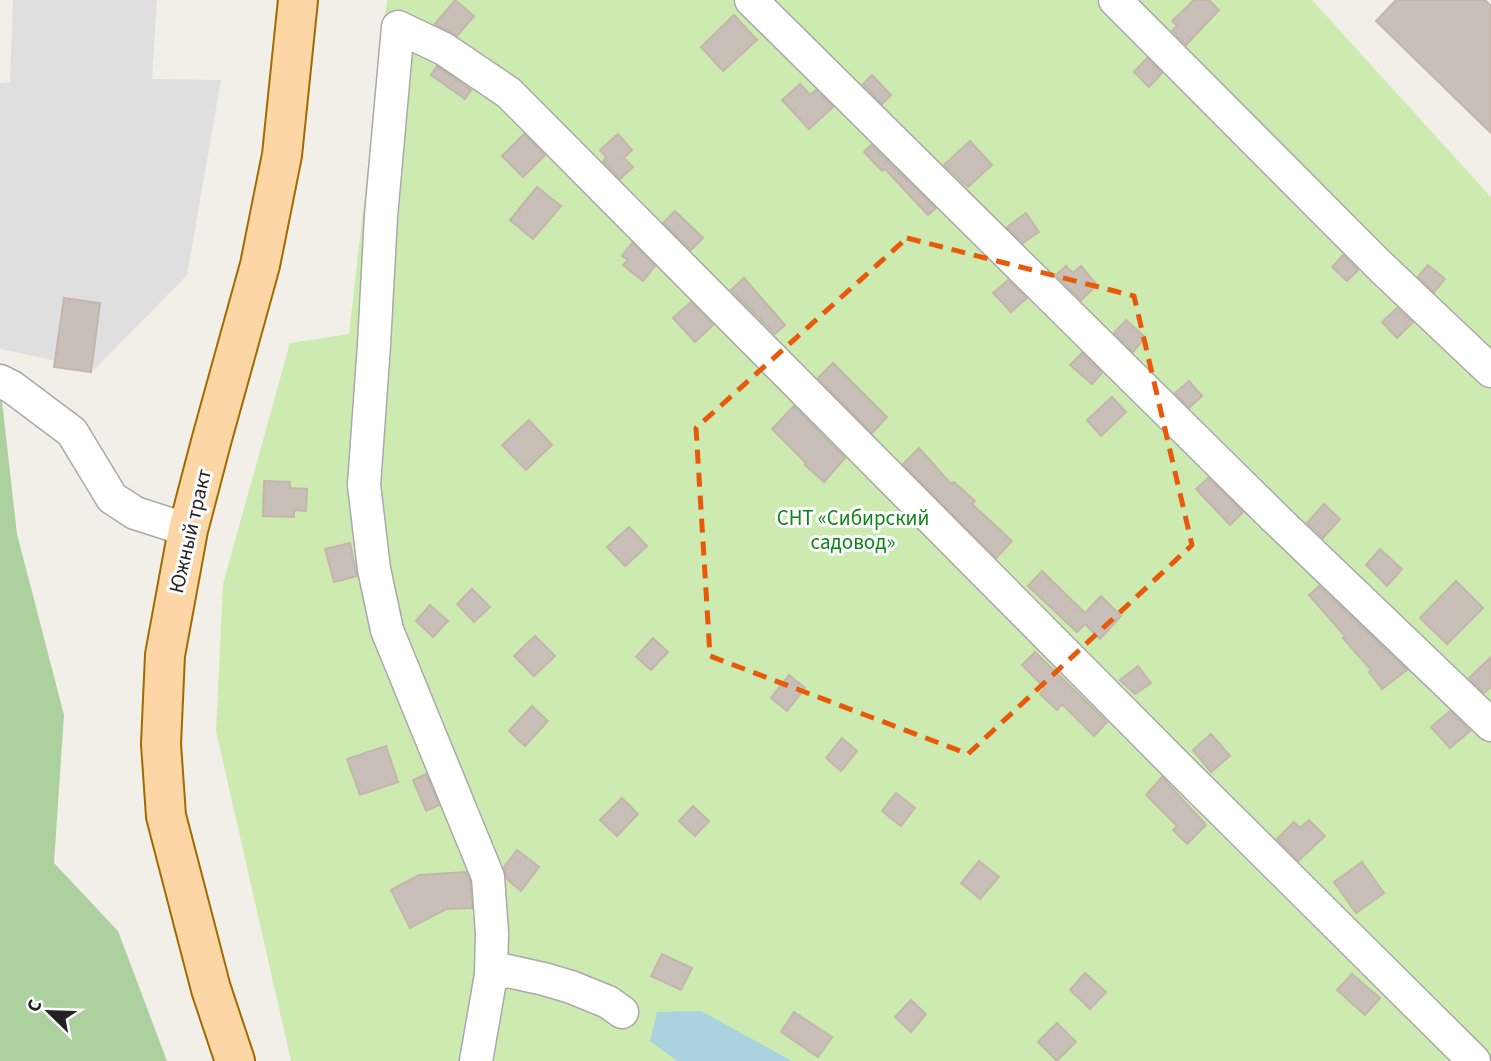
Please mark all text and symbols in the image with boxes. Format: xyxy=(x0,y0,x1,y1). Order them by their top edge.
street label: Южный тракт xyxy=(161,466,219,596)
park label: СНТ «Сибирский садовод» xyxy=(777,503,929,557)
north arrow xyxy=(14,977,84,1047)
text: С xyxy=(20,996,49,1016)

